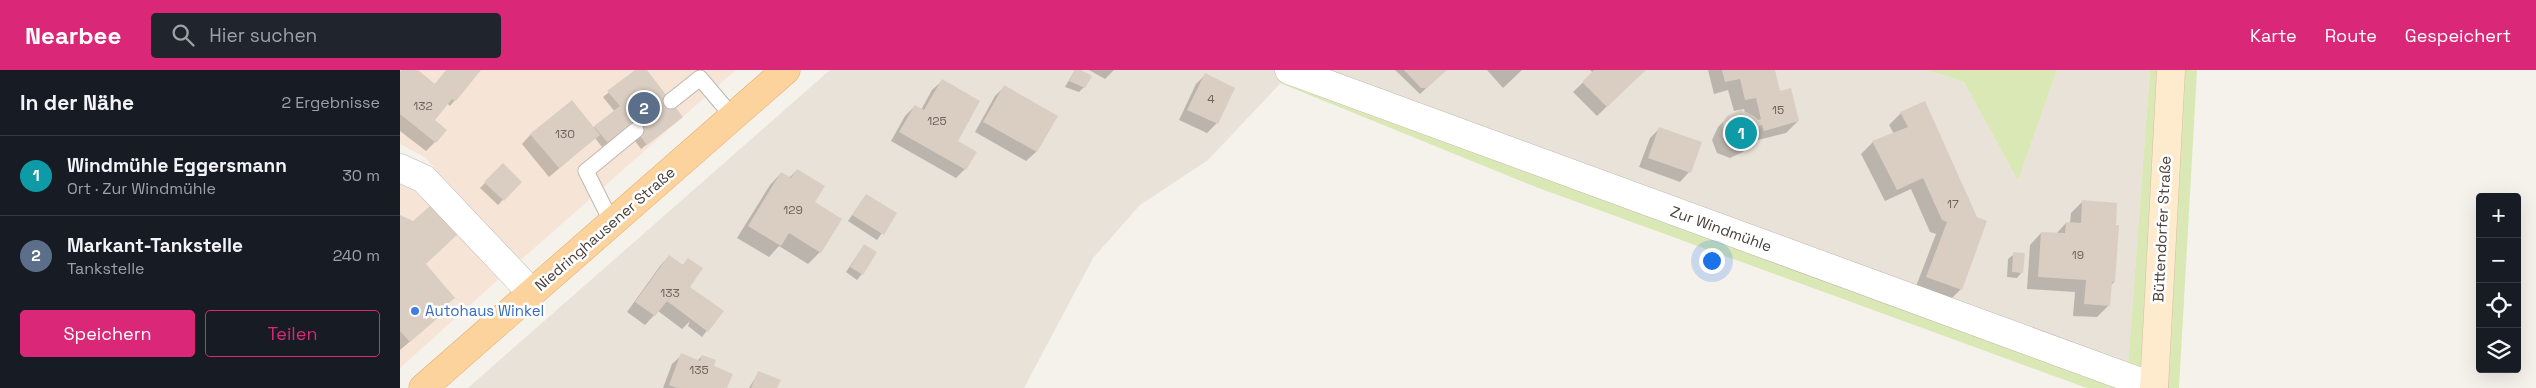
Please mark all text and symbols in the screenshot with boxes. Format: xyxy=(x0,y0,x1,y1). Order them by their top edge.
search box xyxy=(151,13,501,58)
text: Nearbee xyxy=(25,20,121,51)
icon: search xyxy=(169,21,197,49)
text: Hier suchen xyxy=(209,23,317,48)
text: Karte xyxy=(2250,24,2297,47)
text: Route xyxy=(2325,24,2377,47)
text: Gespeichert xyxy=(2405,24,2511,47)
text: In der Nähe xyxy=(20,89,134,116)
pin: 2 xyxy=(628,89,660,127)
house number: 4 xyxy=(1207,91,1215,107)
text: 2 Ergebnisse xyxy=(281,92,380,113)
house number: 132 xyxy=(413,98,433,114)
house number: 15 xyxy=(1772,102,1784,118)
house number: 125 xyxy=(927,113,947,129)
pin: 1 xyxy=(1725,114,1757,152)
house number: 130 xyxy=(555,126,575,142)
text: Windmühle Eggersmann xyxy=(67,153,287,178)
street label: Büttendorfer Straße xyxy=(2148,155,2175,303)
street label: Niedringhausener Straße xyxy=(531,162,679,295)
text: 1 xyxy=(32,165,40,186)
text: 30 m xyxy=(342,165,380,186)
text: Ort · Zur Windmühle xyxy=(67,178,216,199)
map controls xyxy=(2476,193,2521,373)
button: + xyxy=(2476,193,2521,238)
house number: 17 xyxy=(1947,196,1959,212)
street label: Zur Windmühle xyxy=(1668,201,1775,256)
house number: 129 xyxy=(783,202,803,218)
text: Markant-Tankstelle xyxy=(67,233,243,258)
button: − xyxy=(2476,238,2521,283)
text: 2 xyxy=(31,245,41,266)
text: 240 m xyxy=(333,245,380,266)
house number: 19 xyxy=(2072,247,2084,263)
your location xyxy=(1699,248,1725,274)
text: Tankstelle xyxy=(67,258,145,279)
button: locate xyxy=(2476,283,2521,328)
house number: 133 xyxy=(660,285,680,301)
place label: Autohaus Winkel xyxy=(425,301,544,320)
marker: Autohaus Winkel xyxy=(409,305,421,317)
button: Speichern xyxy=(20,310,195,357)
button: Teilen xyxy=(205,310,380,357)
button: layers xyxy=(2476,328,2521,373)
house number: 135 xyxy=(689,362,709,378)

